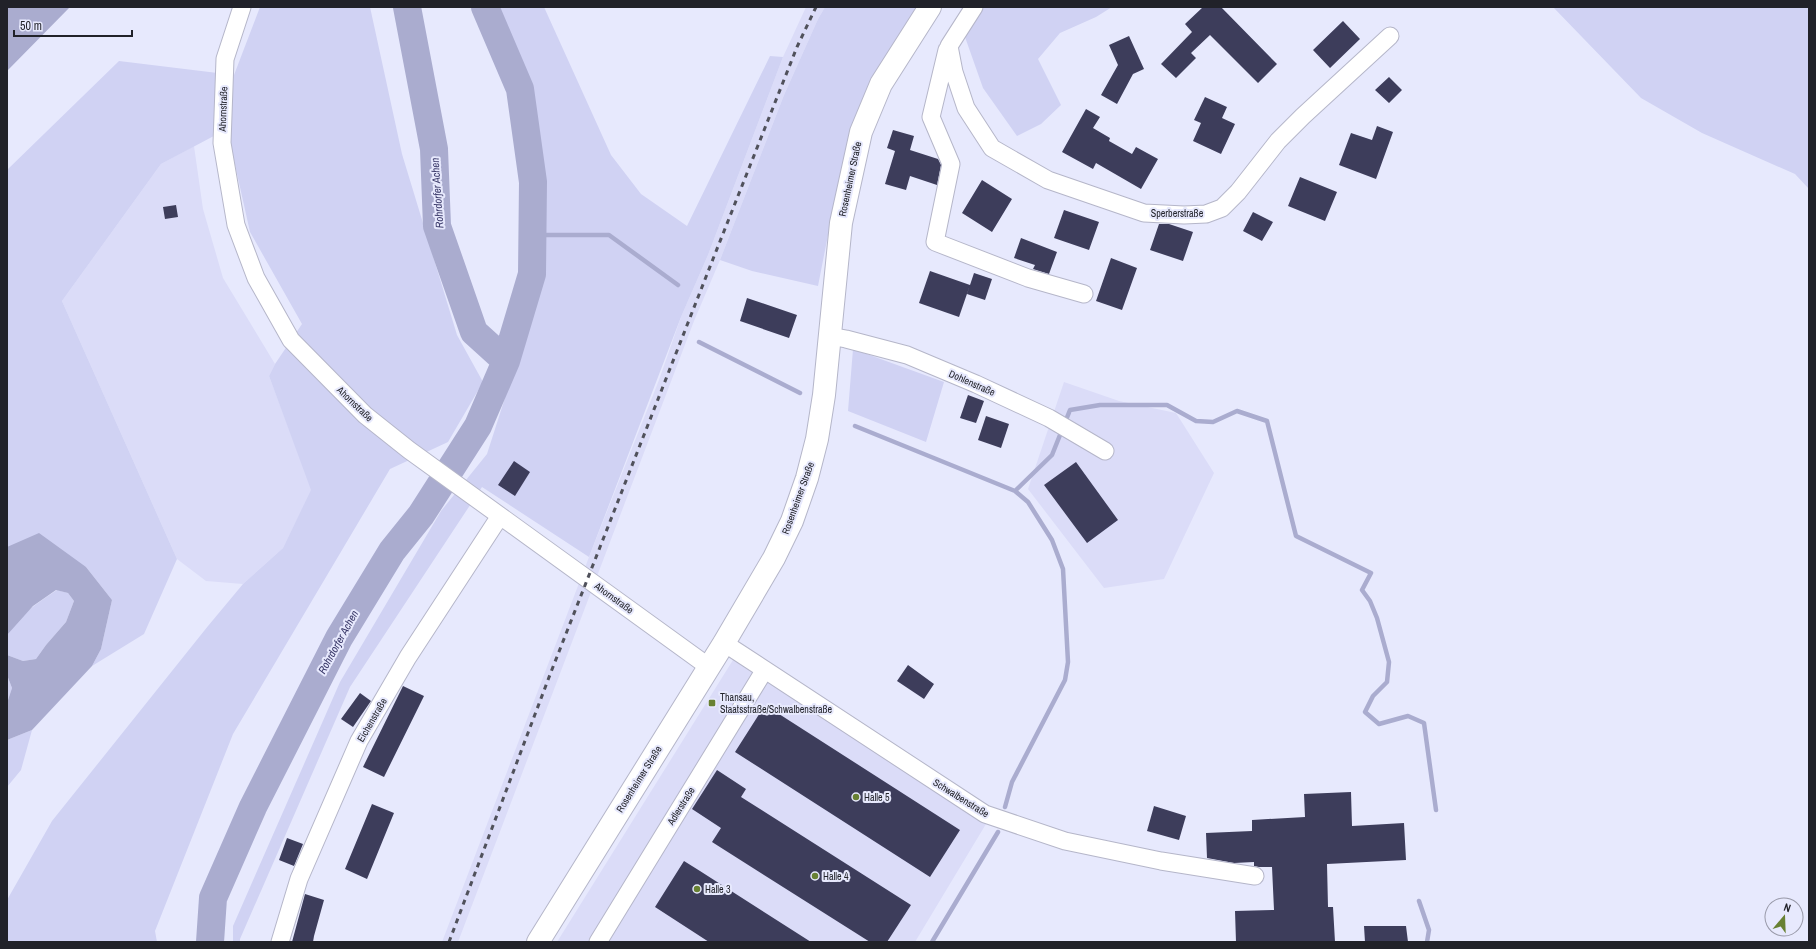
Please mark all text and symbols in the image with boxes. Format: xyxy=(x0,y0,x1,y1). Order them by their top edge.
scale bar xyxy=(14,12,132,38)
text: 50 m xyxy=(20,18,42,34)
street label: Ahornstraße xyxy=(216,86,230,133)
street label: Rosenheimer Straße xyxy=(836,140,864,218)
water label: Rohrdorfer Achen xyxy=(428,157,446,229)
street label: Sperberstraße xyxy=(1151,207,1204,220)
street label: Dohlenstraße xyxy=(947,367,998,399)
street label: Ahornstraße xyxy=(334,383,376,425)
street label: Rosenheimer Straße xyxy=(779,460,817,536)
street label: Ahornstraße xyxy=(591,579,636,617)
water label: Rohrdorfer Achen xyxy=(315,608,361,676)
place label: Thansau, Staatsstraße/Schwalbenstraße xyxy=(720,691,833,716)
street label: Eichenstraße xyxy=(354,695,390,744)
marker: Thansau, Staatsstraße/Schwalbenstraße xyxy=(707,698,717,708)
street label: Rosenheimer Straße xyxy=(613,743,665,815)
street label: Schwalbenstraße xyxy=(931,776,992,821)
street label: Adlerstraße xyxy=(664,784,698,828)
place label: Halle 5 xyxy=(864,791,890,804)
marker: Halle 5 xyxy=(851,792,861,802)
place label: Halle 4 xyxy=(823,870,849,883)
marker: Halle 4 xyxy=(810,871,820,881)
place label: Halle 3 xyxy=(705,883,731,896)
marker: Halle 3 xyxy=(692,884,702,894)
north arrow xyxy=(1764,897,1804,937)
text: N xyxy=(1782,900,1793,915)

